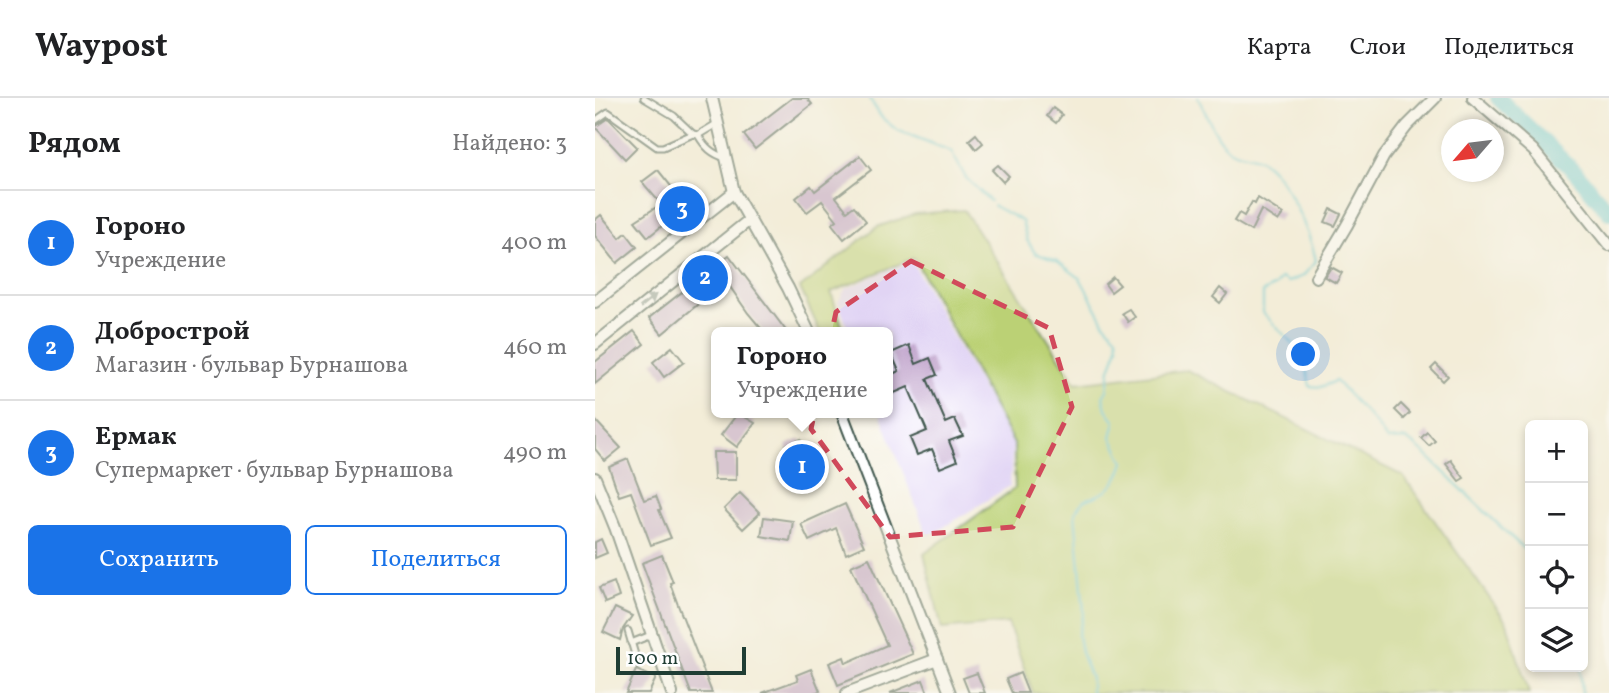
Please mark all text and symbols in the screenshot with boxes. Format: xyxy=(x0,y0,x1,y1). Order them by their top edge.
text: Waypost xyxy=(35,25,168,71)
text: Карта xyxy=(1247,31,1312,65)
text: Слои xyxy=(1350,31,1406,65)
text: Поделиться xyxy=(1444,31,1574,65)
north arrow xyxy=(1441,119,1504,182)
text: Рядом xyxy=(28,123,121,165)
text: Найдено: 3 xyxy=(452,128,567,160)
pin: 3 xyxy=(659,183,705,235)
text: Гороно xyxy=(95,209,186,245)
text: 1 xyxy=(46,227,56,259)
text: 400 m xyxy=(501,227,567,259)
text: Учреждение xyxy=(95,245,226,277)
pin: 2 xyxy=(682,252,728,304)
one-way arrow xyxy=(639,294,657,309)
text: Добрострой xyxy=(95,314,250,350)
popup xyxy=(711,327,893,418)
text: 2 xyxy=(45,332,57,364)
text: 460 m xyxy=(503,332,567,364)
your location xyxy=(1286,337,1320,371)
text: Гороно xyxy=(736,339,827,375)
text: Магазин · бульвар Бурнашова xyxy=(95,350,408,382)
text: Учреждение xyxy=(736,375,868,407)
text: Ермак xyxy=(95,419,177,455)
map controls xyxy=(1525,420,1588,672)
button: + xyxy=(1525,420,1588,483)
text: 3 xyxy=(45,437,57,469)
text: 490 m xyxy=(503,437,567,469)
pin: 1 xyxy=(779,441,825,493)
text: Супермаркет · бульвар Бурнашова xyxy=(95,455,454,487)
button: − xyxy=(1525,483,1588,546)
button: Сохранить xyxy=(28,525,291,595)
button: Поделиться xyxy=(305,525,567,595)
button: locate xyxy=(1525,546,1588,609)
button: layers xyxy=(1525,609,1588,672)
scale bar xyxy=(616,644,745,676)
text: 100 m xyxy=(627,646,678,672)

